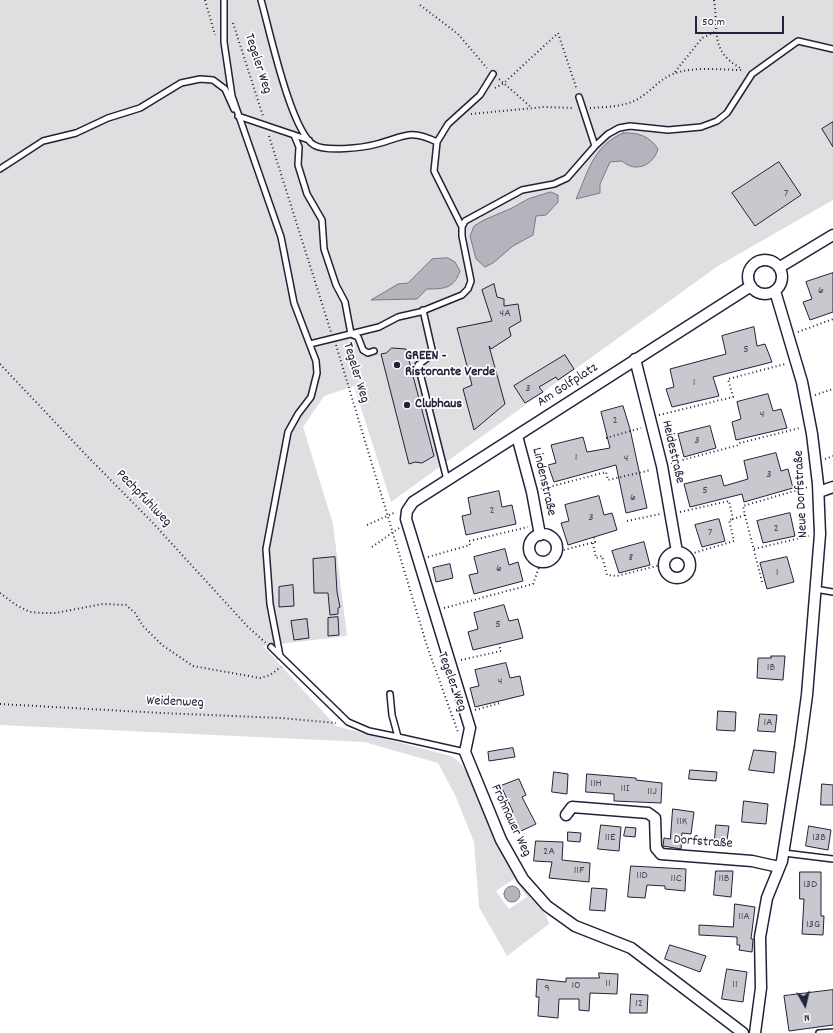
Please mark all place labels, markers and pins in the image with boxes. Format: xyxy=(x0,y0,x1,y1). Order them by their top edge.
place label: GREEN - Ristorante Verde xyxy=(405,349,495,382)
marker: GREEN - Ristorante Verde xyxy=(392,360,402,370)
place label: Clubhaus xyxy=(415,397,462,413)
marker: Clubhaus xyxy=(402,400,412,410)

